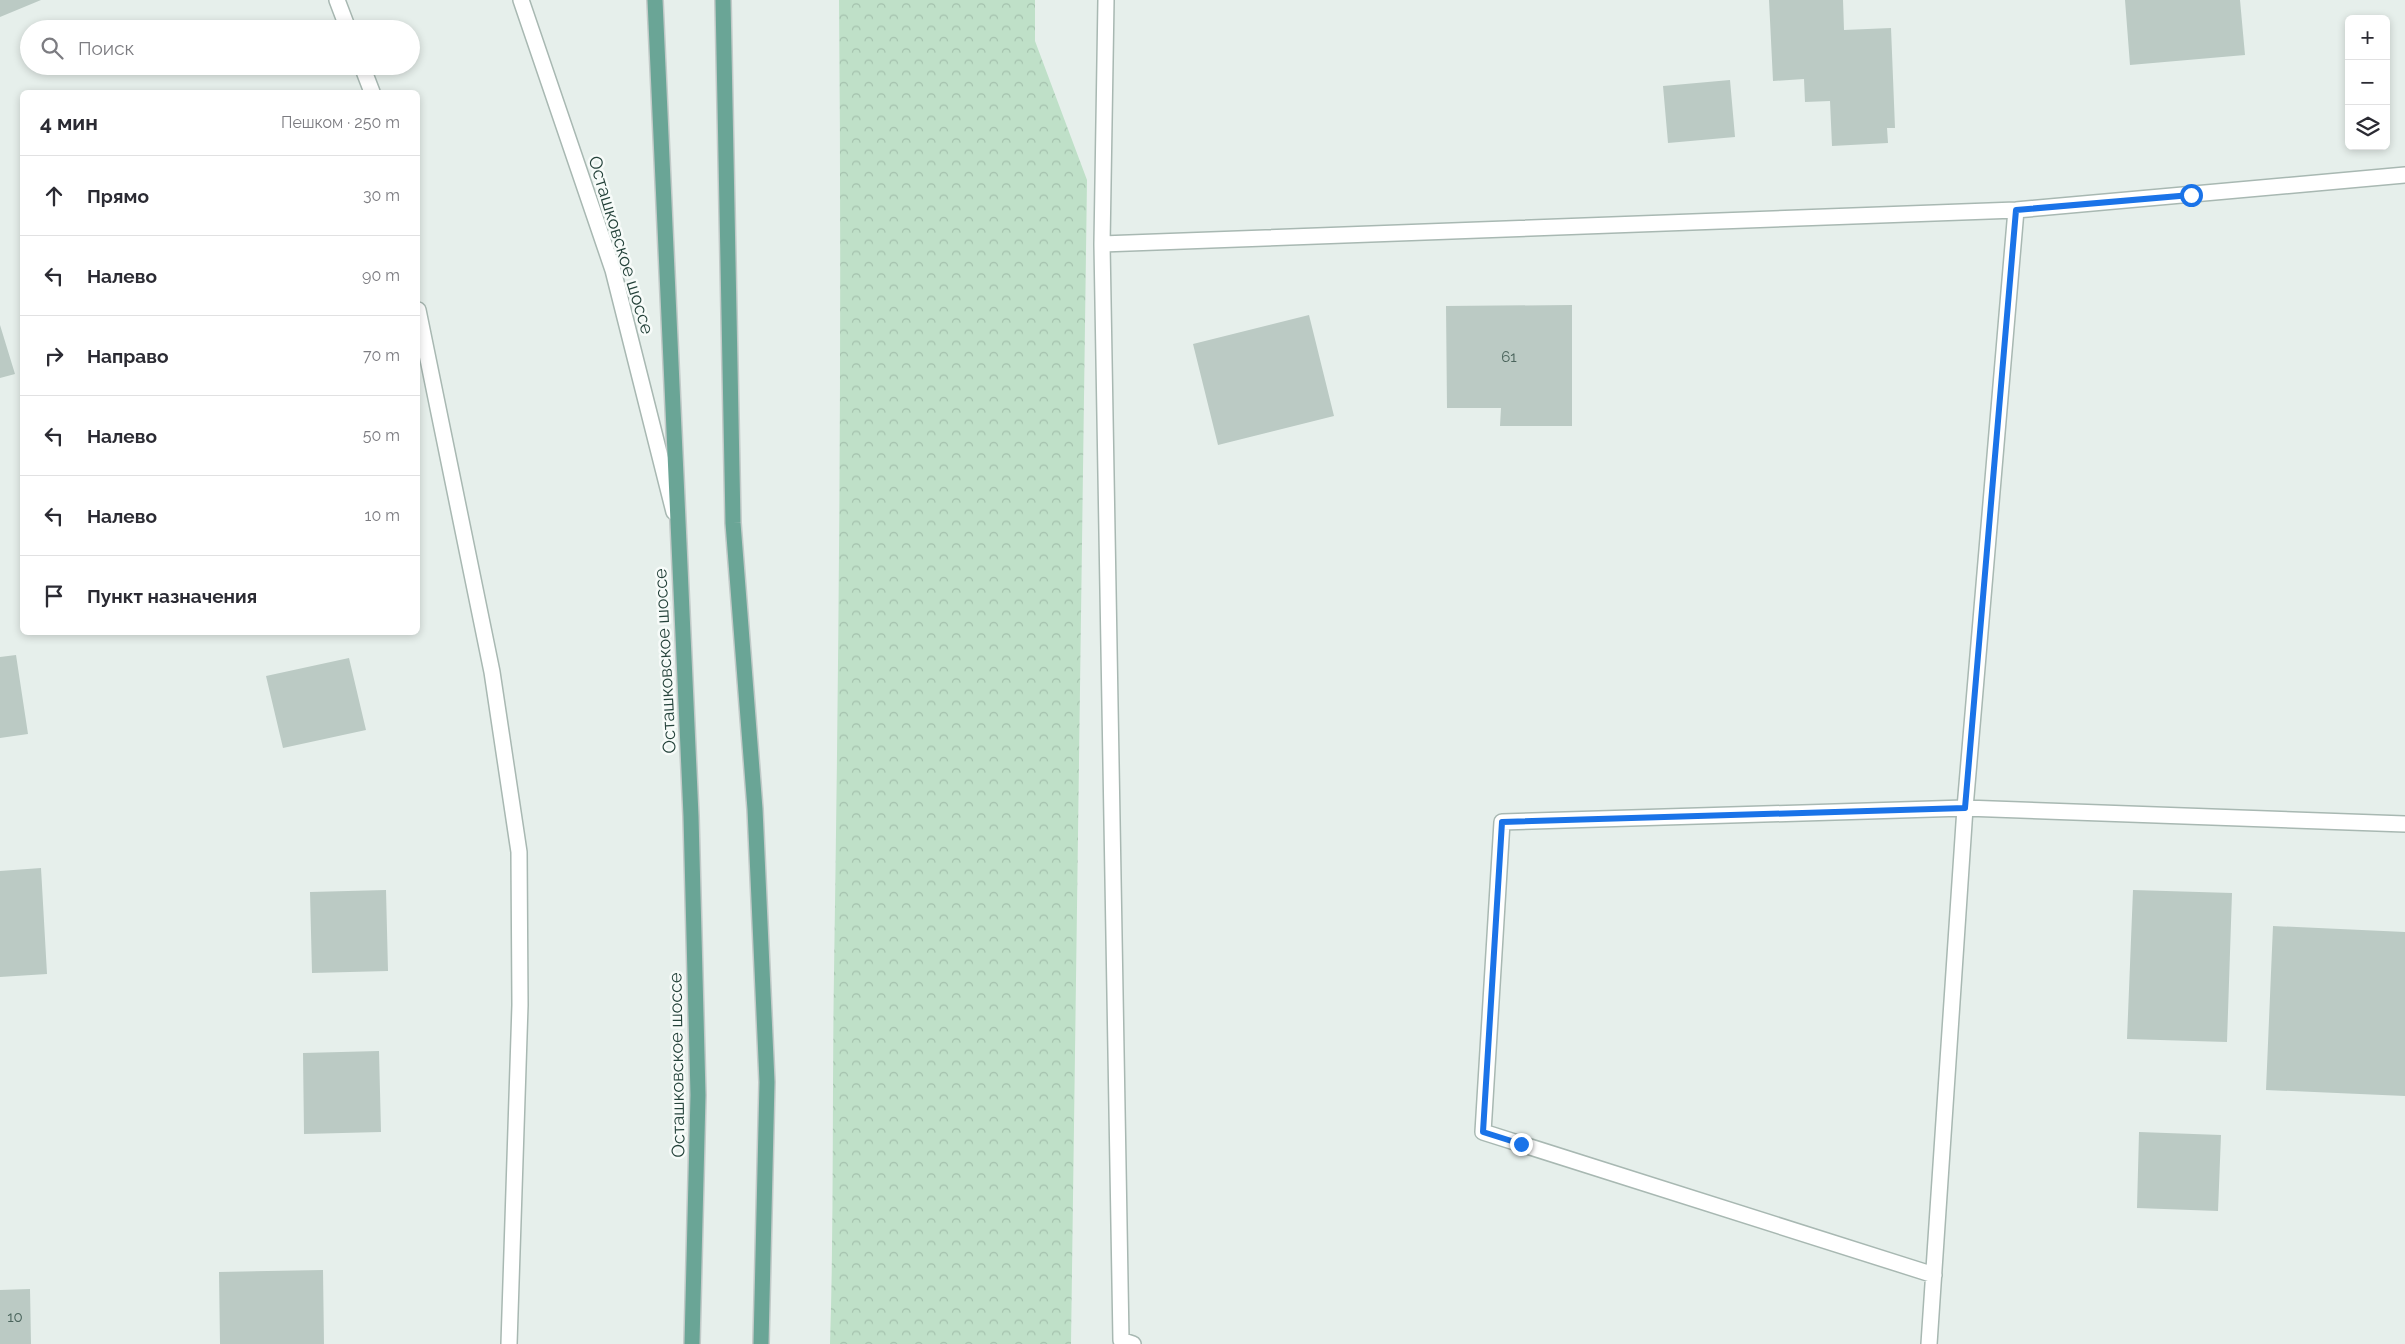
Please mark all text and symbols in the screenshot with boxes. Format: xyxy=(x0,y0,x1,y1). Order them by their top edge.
map controls xyxy=(2345,15,2390,150)
button: + xyxy=(2345,15,2390,60)
search box xyxy=(20,20,420,75)
icon: search xyxy=(38,34,66,62)
text: Поиск xyxy=(78,37,134,59)
button: − xyxy=(2345,60,2390,105)
button: layers xyxy=(2345,105,2390,150)
text: 4 мин xyxy=(40,110,98,135)
text: Пешком · 250 m xyxy=(281,113,400,132)
street label: Осташковское шоссе xyxy=(584,153,659,337)
icon: ahead xyxy=(40,182,68,210)
route start xyxy=(2180,184,2203,207)
text: Прямо xyxy=(87,185,149,207)
text: 30 m xyxy=(363,186,400,205)
icon: left xyxy=(40,262,68,290)
text: Налево xyxy=(87,265,157,287)
text: 90 m xyxy=(362,266,400,285)
icon: right xyxy=(40,342,68,370)
text: Направо xyxy=(87,345,168,367)
text: 70 m xyxy=(363,346,400,365)
house number: 61 xyxy=(1501,348,1517,366)
icon: left xyxy=(40,422,68,450)
text: Налево xyxy=(87,425,157,447)
text: 50 m xyxy=(363,426,400,445)
icon: left xyxy=(40,502,68,530)
text: Налево xyxy=(87,505,157,527)
text: 10 m xyxy=(365,506,400,525)
street label: Осташковское шоссе xyxy=(649,568,680,754)
icon: arrive xyxy=(40,582,68,610)
text: Пункт назначения xyxy=(87,585,257,607)
street label: Осташковское шоссе xyxy=(664,972,689,1158)
route end xyxy=(1510,1133,1533,1156)
house number: 10 xyxy=(7,1308,23,1326)

